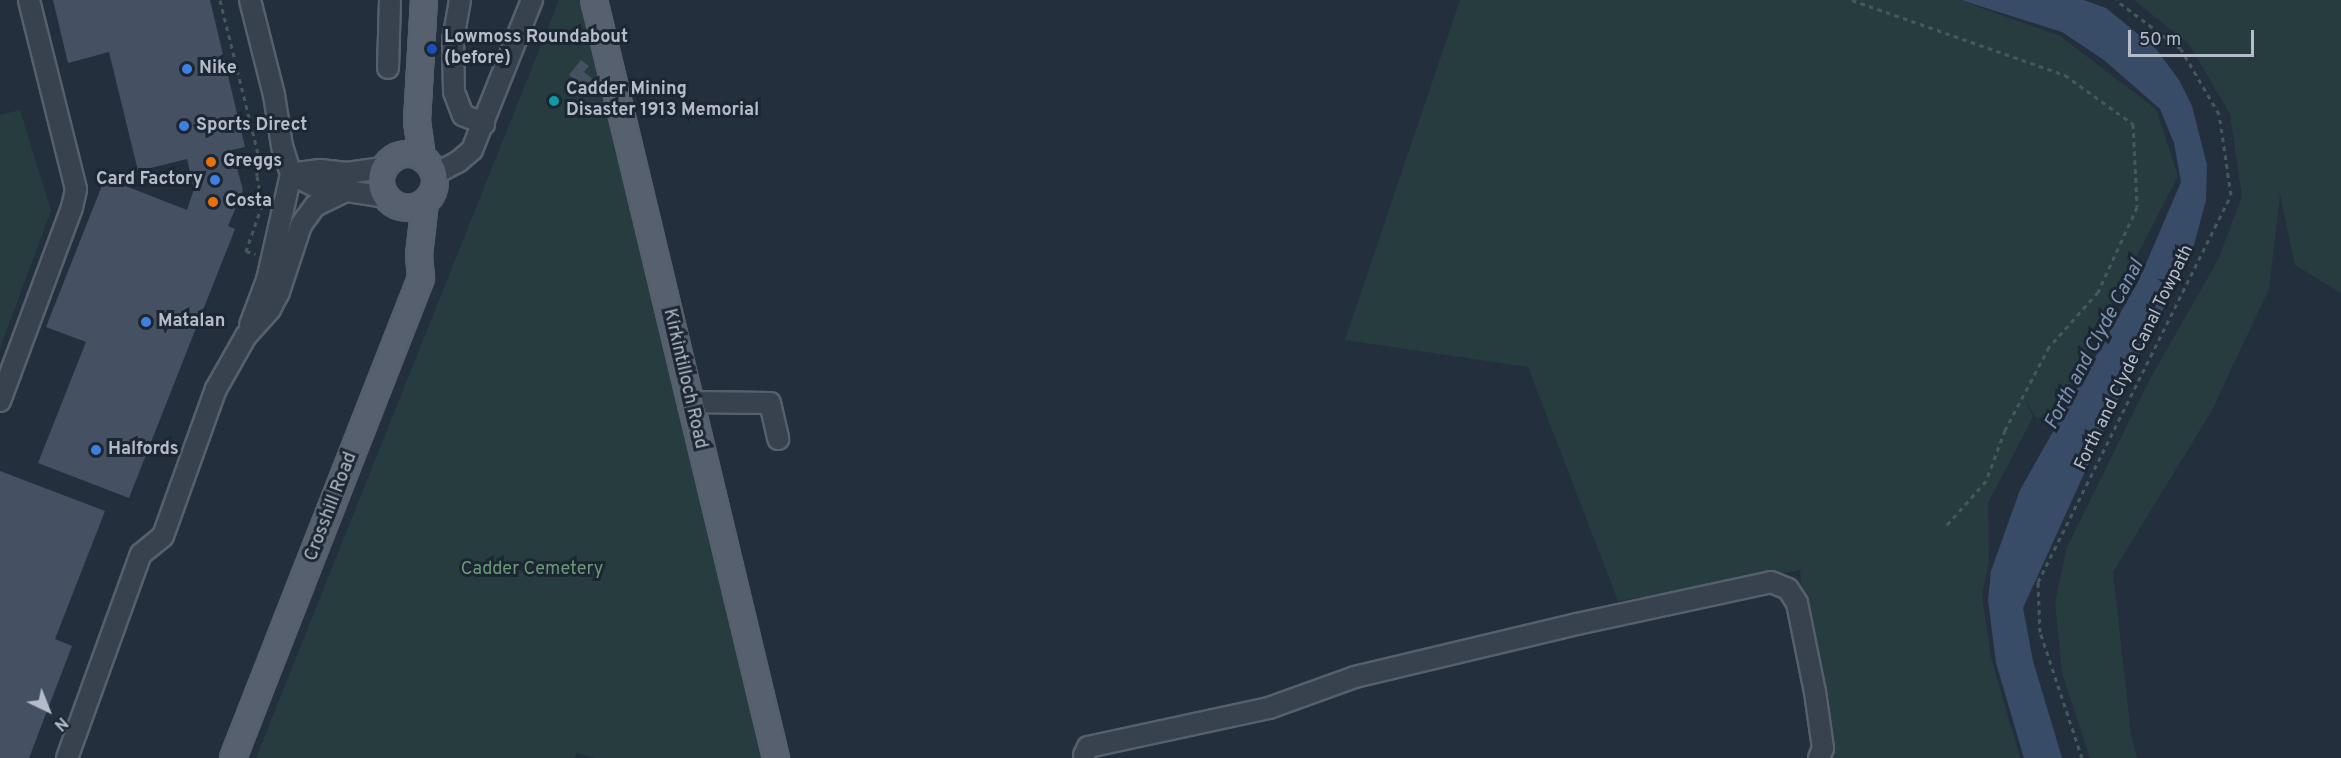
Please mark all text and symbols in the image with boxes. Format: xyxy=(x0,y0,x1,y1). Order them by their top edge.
scale bar xyxy=(2131,18,2257,56)
place label: Lowmoss Roundabout (before) xyxy=(444,28,628,70)
text: 50 m xyxy=(2139,29,2181,52)
marker: Lowmoss Roundabout (before) xyxy=(425,42,439,56)
place label: Nike xyxy=(199,58,237,80)
marker: Nike xyxy=(180,62,194,76)
place label: Cadder Mining Disaster 1913 Memorial xyxy=(566,80,759,122)
marker: Cadder Mining Disaster 1913 Memorial xyxy=(547,94,561,108)
place label: Sports Direct xyxy=(196,115,307,137)
marker: Sports Direct xyxy=(177,119,191,133)
place label: Greggs xyxy=(223,151,282,173)
marker: Greggs xyxy=(204,155,218,169)
place label: Card Factory xyxy=(96,169,203,191)
marker: Card Factory xyxy=(208,173,222,187)
place label: Costa xyxy=(225,191,272,213)
marker: Costa xyxy=(206,195,220,209)
street label: Forth and Clyde Canal Towpath xyxy=(2071,241,2199,475)
water label: Forth and Clyde Canal xyxy=(2040,256,2150,434)
street label: Kirkintilloch Road xyxy=(657,307,711,451)
place label: Matalan xyxy=(158,311,225,333)
marker: Matalan xyxy=(139,315,153,329)
place label: Halfords xyxy=(108,439,179,461)
marker: Halfords xyxy=(89,443,103,457)
street label: Crosshill Road xyxy=(301,449,363,565)
park label: Cadder Cemetery xyxy=(461,559,603,581)
north arrow xyxy=(18,680,78,740)
text: N xyxy=(49,712,71,734)

